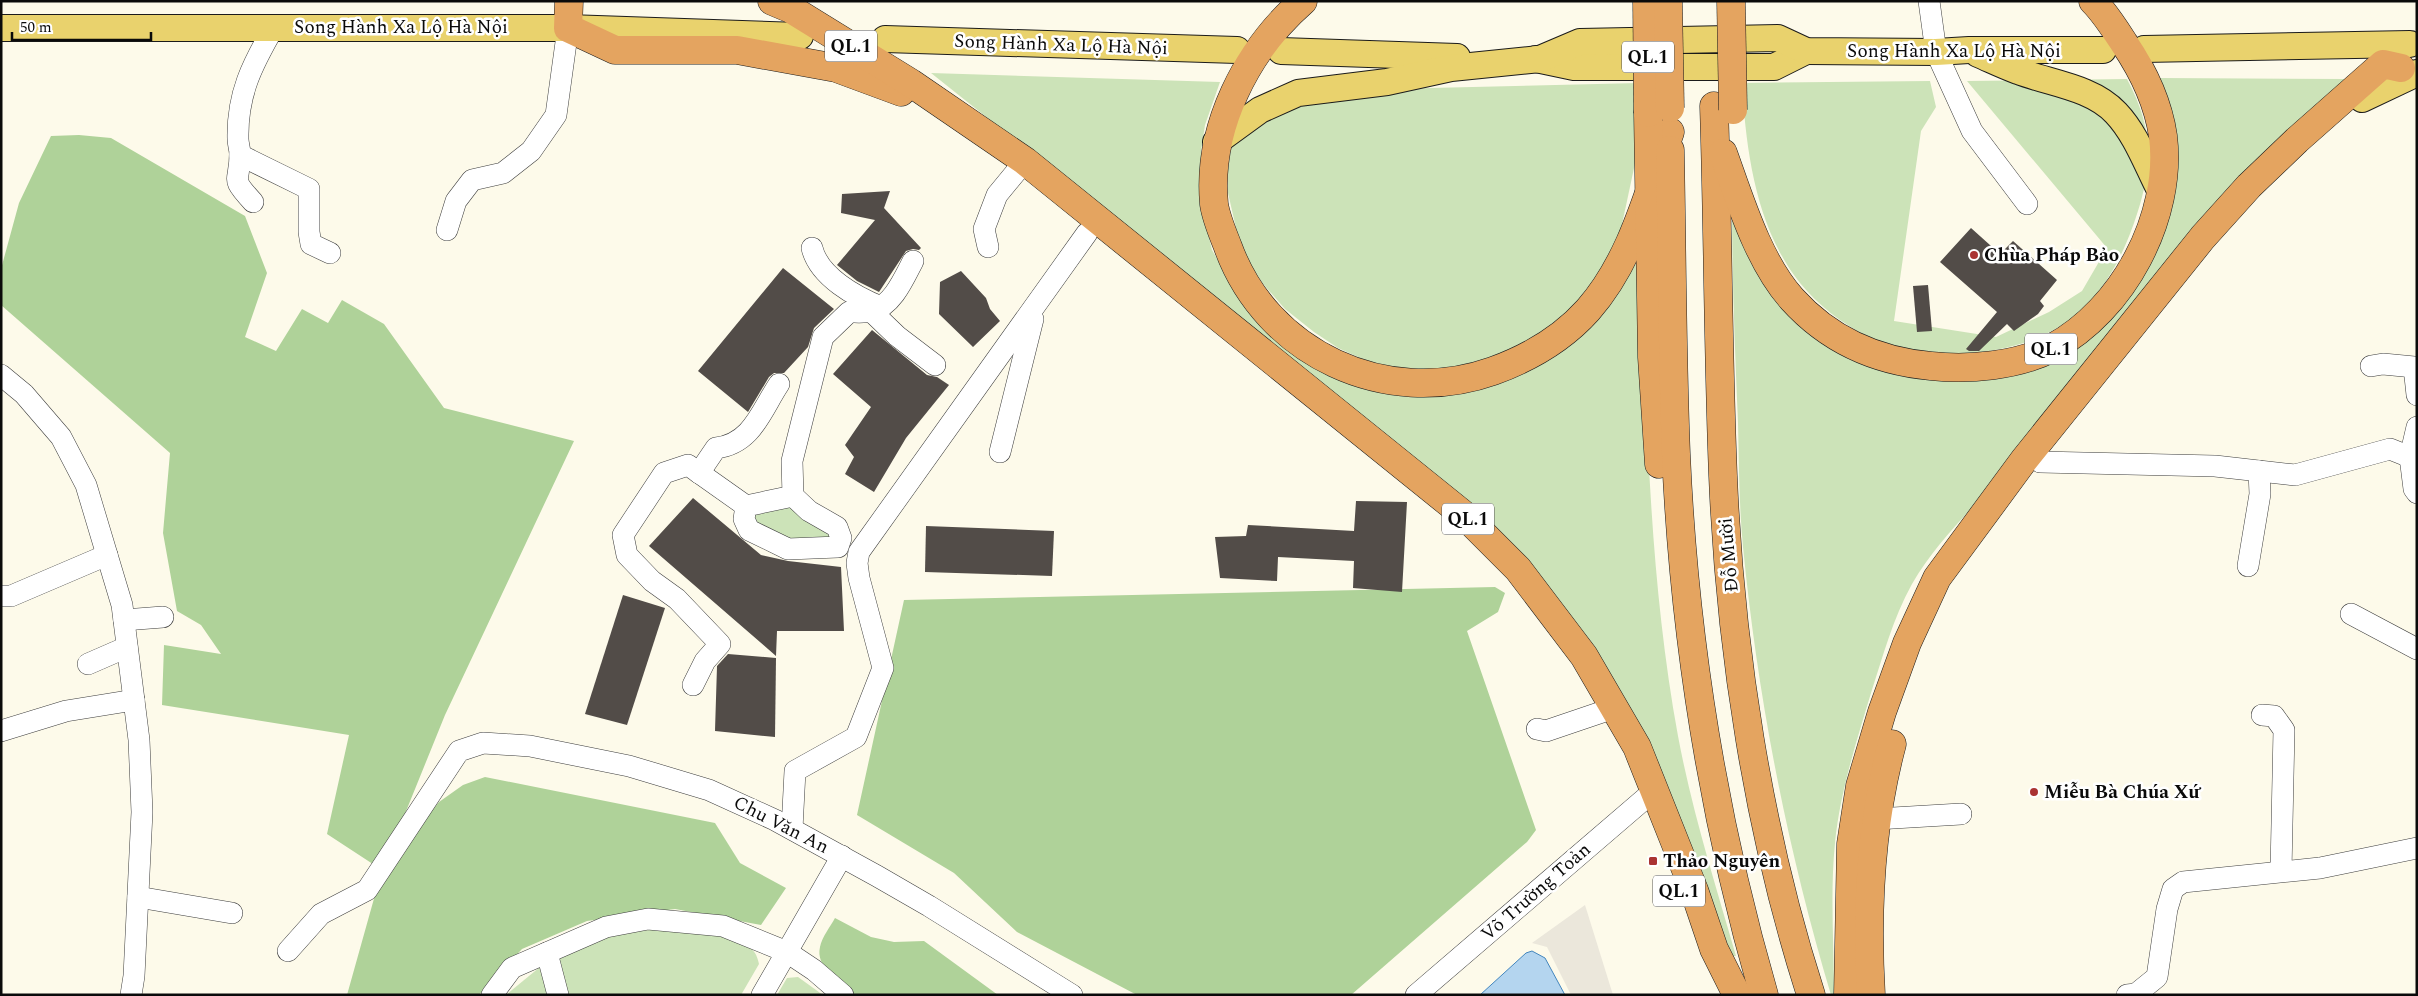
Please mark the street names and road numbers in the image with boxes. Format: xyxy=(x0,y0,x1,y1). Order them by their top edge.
street label: Song Hành Xa Lộ Hà Nội xyxy=(294,13,508,42)
street label: Song Hành Xa Lộ Hà Nội xyxy=(954,27,1168,63)
road number: QL.1 xyxy=(825,30,877,61)
street label: Song Hành Xa Lộ Hà Nội xyxy=(1847,37,2061,66)
road number: QL.1 xyxy=(1622,42,1674,72)
road number: QL.1 xyxy=(2025,334,2077,364)
road number: QL.1 xyxy=(1442,504,1494,534)
street label: Đỗ Mười xyxy=(1711,516,1747,594)
street label: Chu Văn An xyxy=(728,789,834,861)
street label: Võ Trường Toản xyxy=(1475,836,1597,948)
road number: QL.1 xyxy=(1653,876,1705,906)

